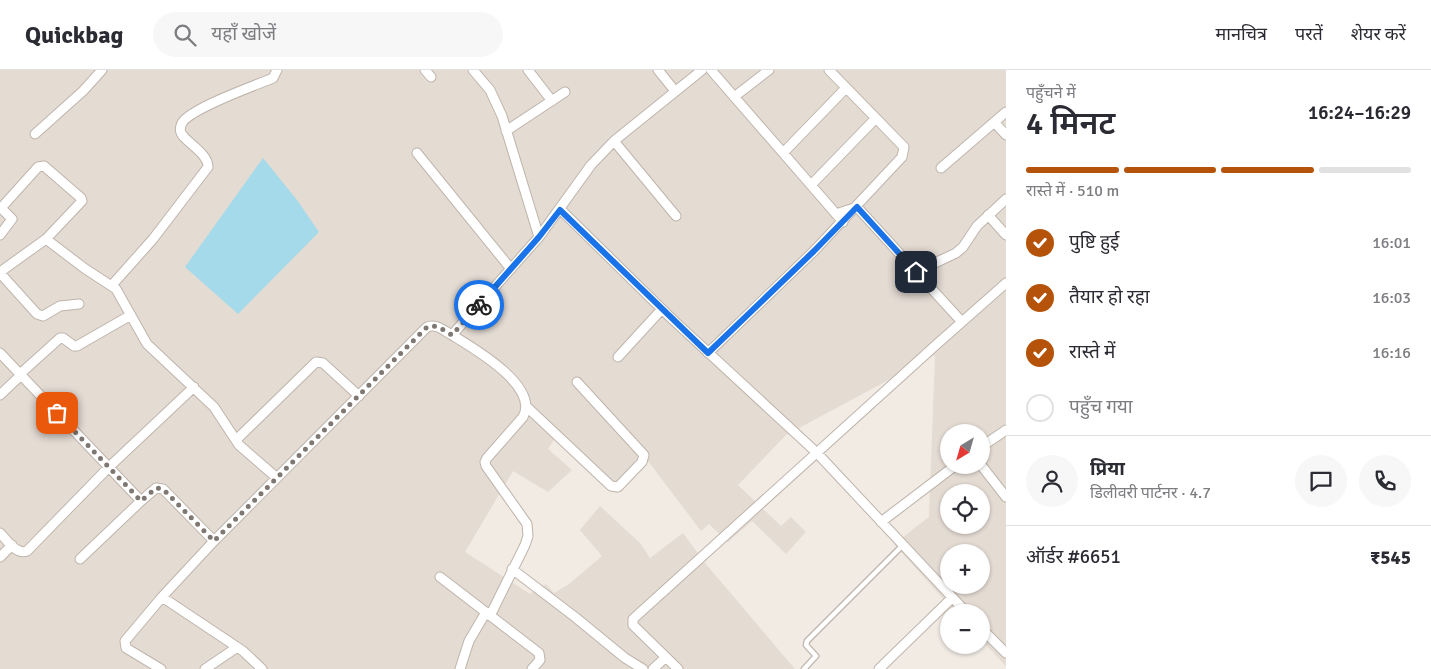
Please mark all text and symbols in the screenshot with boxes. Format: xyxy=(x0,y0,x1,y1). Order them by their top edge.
search box xyxy=(153,12,503,57)
text: Quickbag xyxy=(25,20,123,50)
icon: search xyxy=(171,21,199,49)
text: यहाँ खोजें xyxy=(211,22,276,46)
text: मानचित्र xyxy=(1215,23,1267,45)
text: परतें xyxy=(1295,23,1323,45)
text: शेयर करें xyxy=(1351,23,1406,45)
text: पहुँचने में xyxy=(1026,83,1076,103)
text: 16:24–16:29 xyxy=(1308,101,1411,125)
text: 4 मिनट xyxy=(1026,104,1115,143)
text: रास्ते में · 510 m xyxy=(1026,181,1119,201)
icon: check xyxy=(1026,229,1054,257)
text: पुष्टि हुई xyxy=(1069,230,1119,254)
text: 16:01 xyxy=(1372,233,1411,253)
pin xyxy=(895,251,937,293)
icon: home xyxy=(902,258,930,286)
courier xyxy=(454,280,504,330)
icon: check xyxy=(1026,284,1054,312)
text: तैयार हो रहा xyxy=(1069,285,1150,309)
text: 16:03 xyxy=(1372,288,1411,308)
icon: bike xyxy=(465,291,493,319)
icon: check xyxy=(1026,339,1054,367)
text: रास्ते में xyxy=(1069,340,1115,364)
text: 16:16 xyxy=(1372,343,1411,363)
pin xyxy=(36,392,78,434)
text: पहुँच गया xyxy=(1069,395,1133,419)
icon: bag xyxy=(43,399,71,427)
north arrow xyxy=(940,424,990,474)
map controls xyxy=(940,424,990,654)
button: person xyxy=(1026,455,1078,507)
button: chat xyxy=(1295,455,1347,507)
button: phone xyxy=(1359,455,1411,507)
text: प्रिया xyxy=(1090,457,1125,481)
text: डिलीवरी पार्टनर · 4.7 xyxy=(1090,483,1211,503)
button: locate xyxy=(940,484,990,534)
button: + xyxy=(940,544,990,594)
text: ऑर्डर #6651 xyxy=(1026,545,1121,569)
text: ₹545 xyxy=(1370,546,1411,570)
button: − xyxy=(940,604,990,654)

